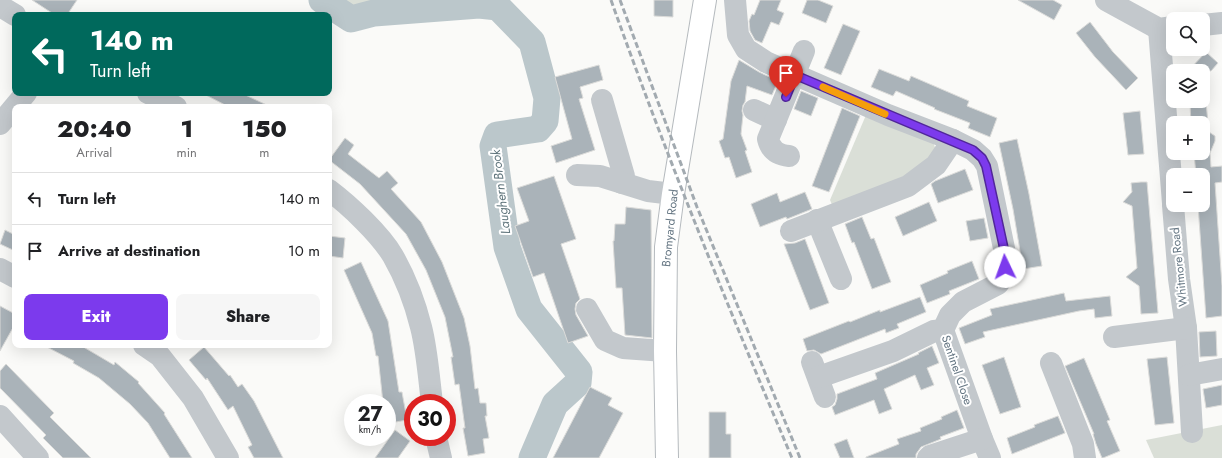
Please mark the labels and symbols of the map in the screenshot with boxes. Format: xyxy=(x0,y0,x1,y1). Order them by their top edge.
pin xyxy=(769,56,803,97)
water label: Laughern Brook xyxy=(486,148,515,235)
street label: Bromyard Road xyxy=(657,188,683,268)
street label: Whitmore Road xyxy=(1166,226,1192,308)
position arrow xyxy=(984,246,1026,288)
street label: Sentinel Close xyxy=(937,333,977,407)
speed limit sign: 30 xyxy=(404,394,456,446)

